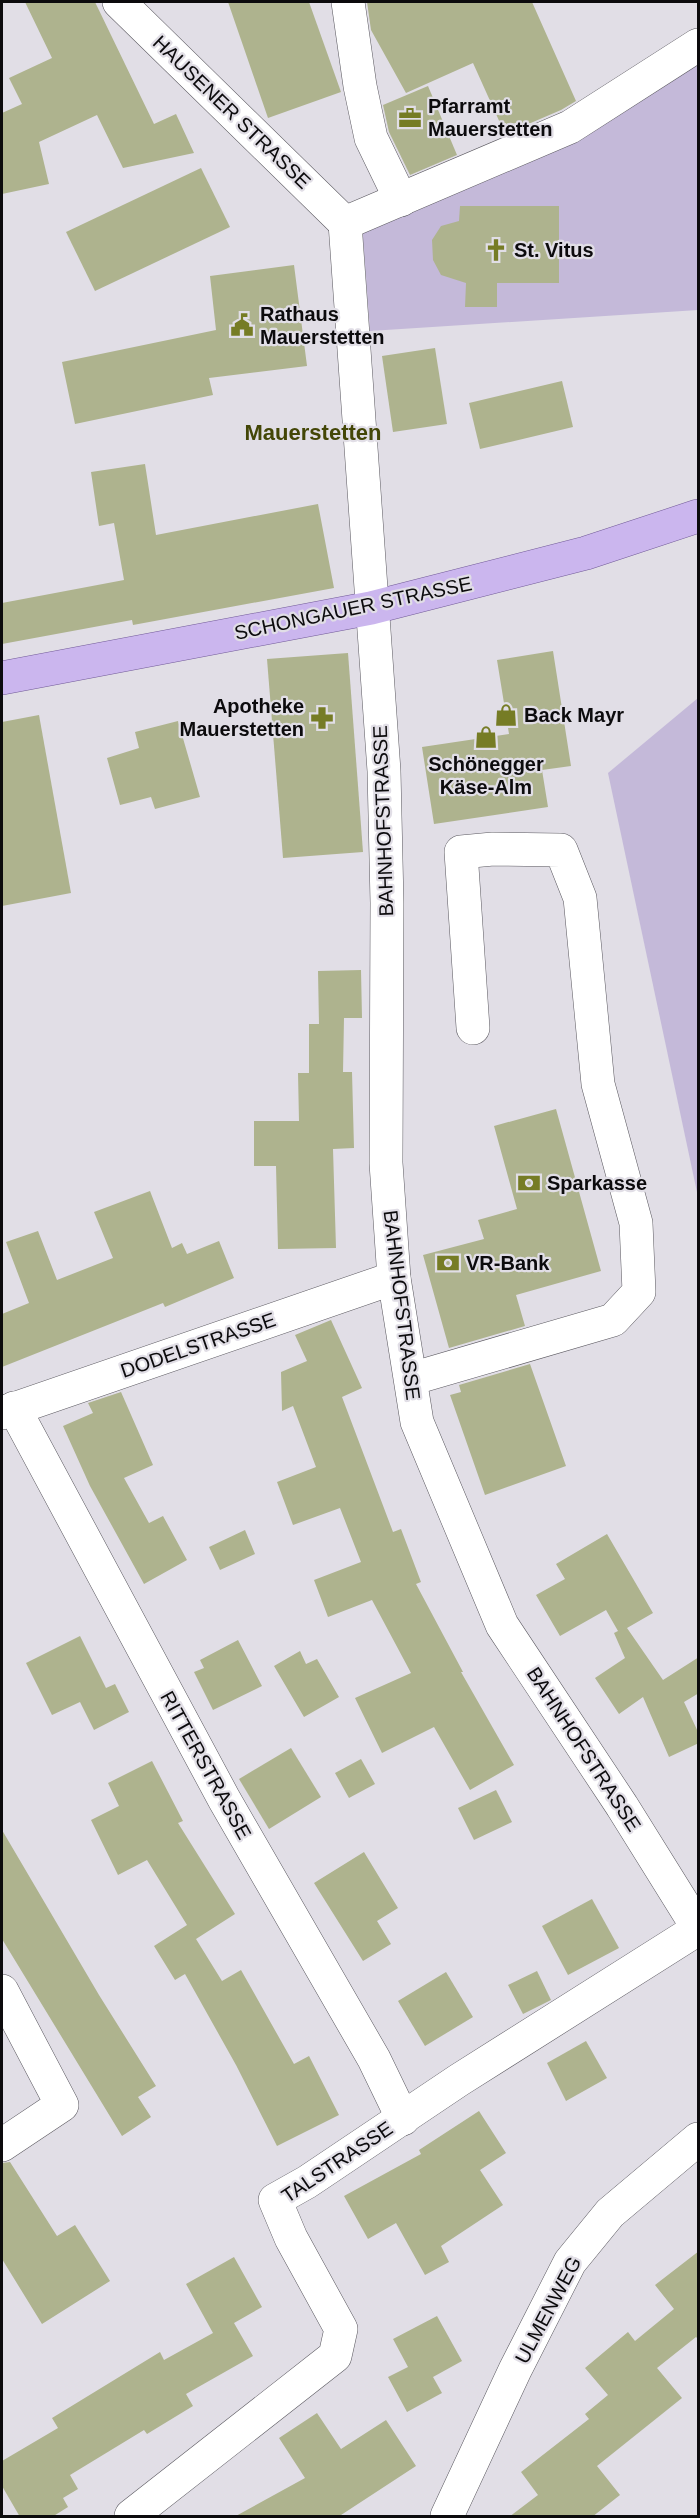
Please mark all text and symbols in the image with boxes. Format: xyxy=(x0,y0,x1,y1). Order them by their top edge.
street label: HAUSENER STRASSE xyxy=(149,31,315,193)
place label: Pfarramt Mauerstetten xyxy=(428,95,552,140)
office icon: Pfarramt Mauerstetten xyxy=(397,105,423,131)
church icon: St. Vitus xyxy=(483,237,509,263)
place label: St. Vitus xyxy=(514,239,594,261)
place label: Rathaus Mauerstetten xyxy=(260,303,384,348)
public building icon: Rathaus Mauerstetten xyxy=(229,312,255,338)
district label: Mauerstetten xyxy=(245,420,381,445)
street label: SCHONGAUER STRASSE xyxy=(232,572,474,644)
place label: Apotheke Mauerstetten xyxy=(180,695,304,740)
shop icon: Back Mayr xyxy=(493,702,519,728)
place label: Back Mayr xyxy=(524,704,624,726)
pharmacy icon: Apotheke Mauerstetten xyxy=(309,705,335,731)
shop icon: Schönegger Käse-Alm xyxy=(473,724,499,750)
street label: BAHNHOFSTRASSE xyxy=(369,725,397,917)
place label: Schönegger Käse-Alm xyxy=(428,753,544,798)
bank icon: Sparkasse xyxy=(516,1170,542,1196)
place label: Sparkasse xyxy=(547,1172,647,1194)
street label: BAHNHOFSTRASSE xyxy=(379,1209,425,1401)
bank icon: VR-Bank xyxy=(435,1250,461,1276)
place label: VR-Bank xyxy=(466,1252,550,1274)
street label: DODELSTRASSE xyxy=(118,1308,278,1382)
street label: BAHNHOFSTRASSE xyxy=(523,1663,645,1835)
street label: RITTERSTRASSE xyxy=(156,1687,256,1843)
street label: TALSTRASSE xyxy=(278,2117,396,2207)
street label: ULMENWEG xyxy=(511,2253,585,2367)

